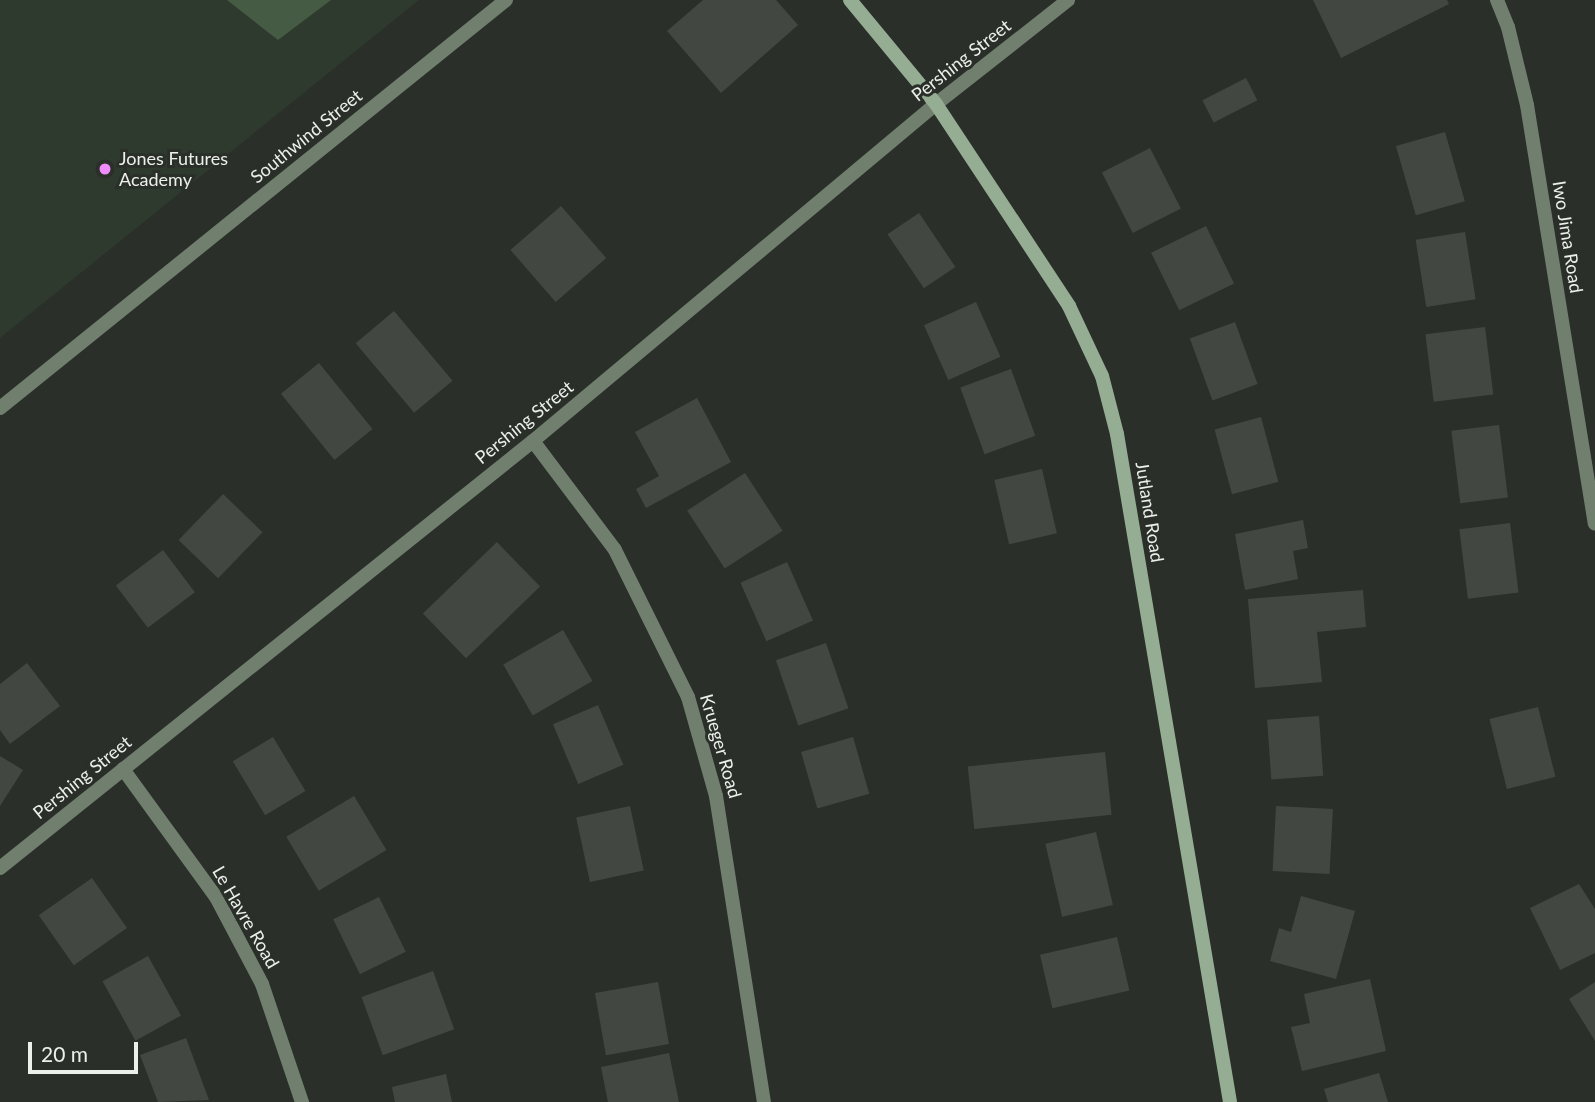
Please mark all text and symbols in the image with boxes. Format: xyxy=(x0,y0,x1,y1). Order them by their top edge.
street label: Pershing Street xyxy=(907,15,1015,105)
street label: Southwind Street xyxy=(246,85,366,187)
place label: Jones Futures Academy xyxy=(119,148,228,190)
marker: Jones Futures Academy xyxy=(97,161,113,177)
street label: Iwo Jima Road xyxy=(1548,179,1588,295)
street label: Pershing Street xyxy=(471,376,577,468)
street label: Jutland Road xyxy=(1131,460,1169,564)
street label: Krueger Road xyxy=(696,691,746,801)
street label: Pershing Street xyxy=(29,731,135,823)
street label: Le Havre Road xyxy=(208,862,284,972)
scale bar xyxy=(32,1028,142,1072)
text: 20 m xyxy=(41,1041,88,1066)

